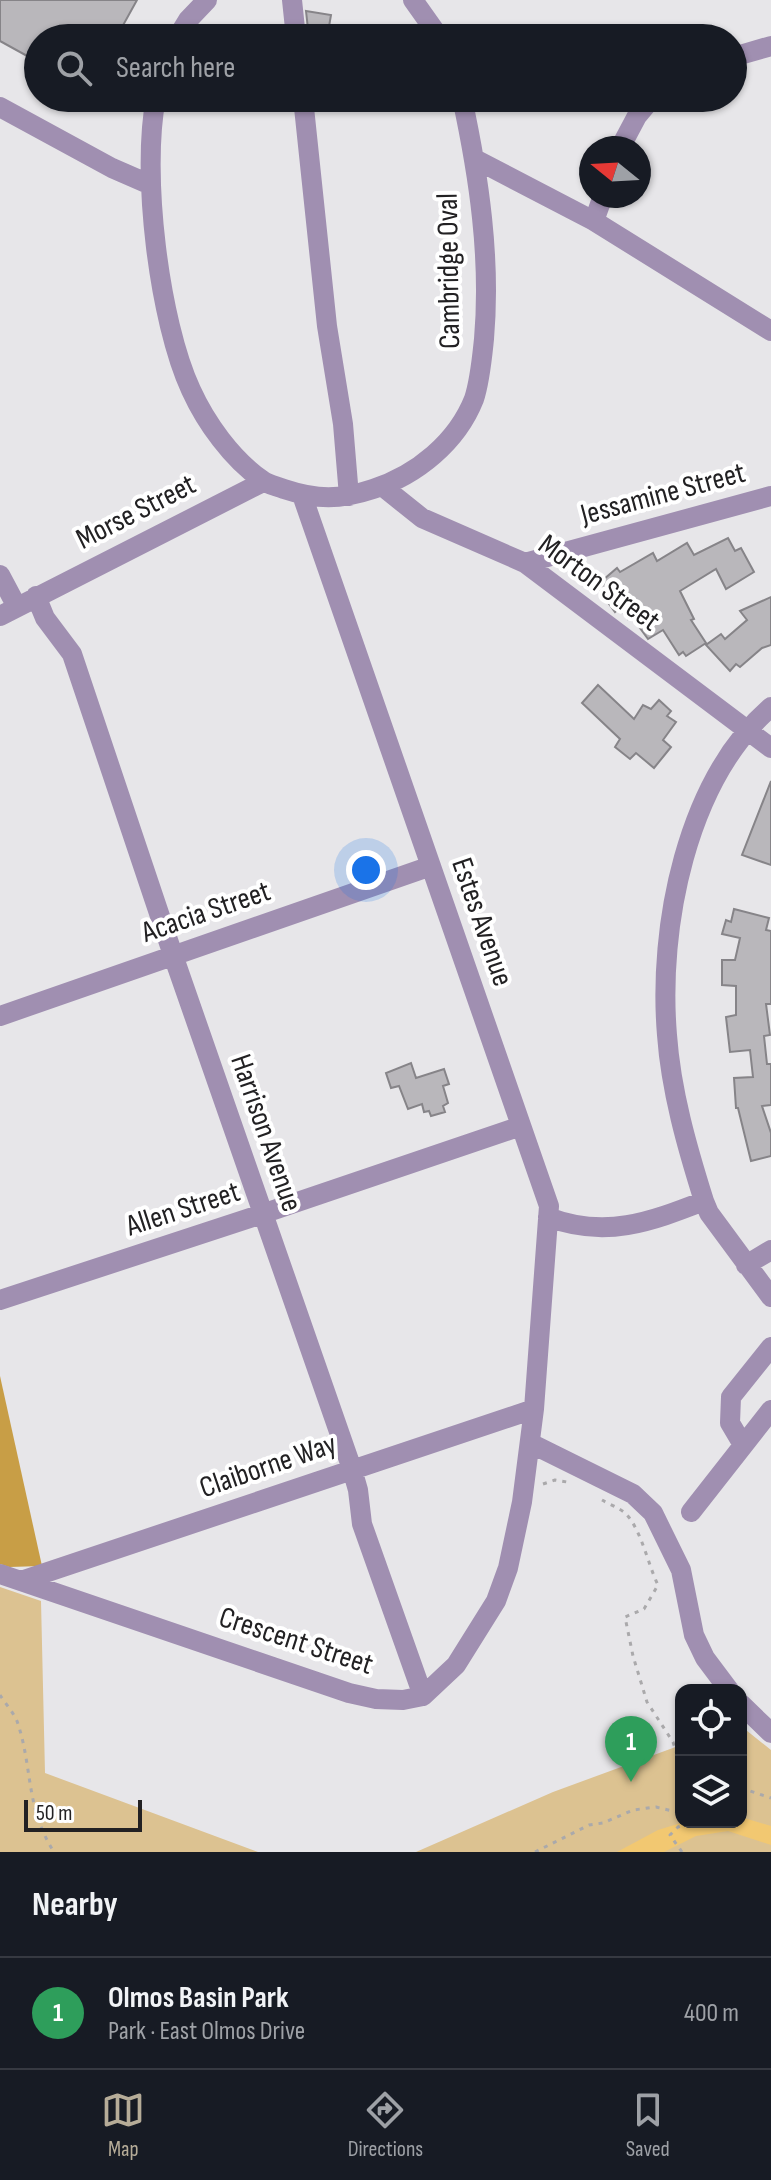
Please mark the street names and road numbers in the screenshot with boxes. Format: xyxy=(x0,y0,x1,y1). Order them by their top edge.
street label: Cambridge Oval xyxy=(430,193,468,349)
street label: Jessamine Street xyxy=(576,455,749,533)
street label: Morse Street xyxy=(70,467,202,557)
street label: Morton Street xyxy=(531,527,667,639)
street label: Estes Avenue xyxy=(443,853,521,991)
street label: Acacia Street xyxy=(136,873,275,951)
street label: Harrison Avenue xyxy=(222,1050,310,1216)
street label: Allen Street xyxy=(121,1174,244,1245)
street label: Claiborne Way xyxy=(195,1426,341,1506)
street label: Crescent Street xyxy=(215,1599,377,1683)

